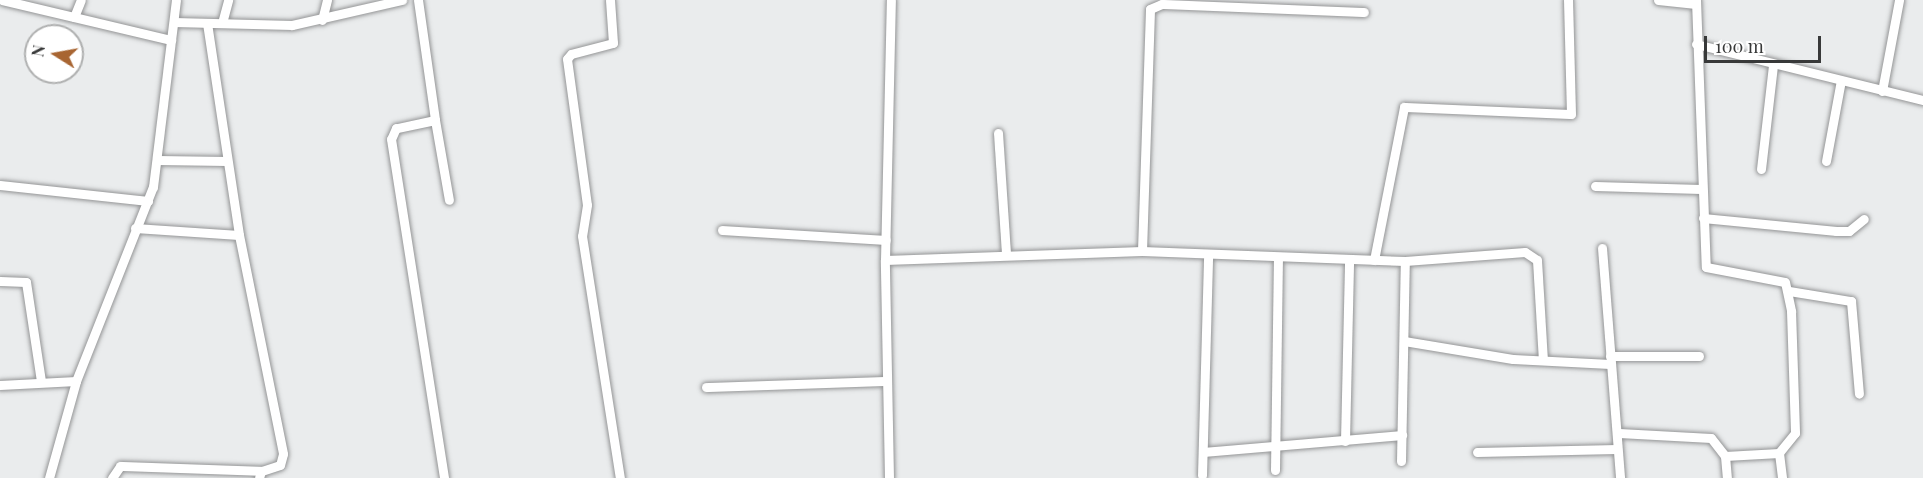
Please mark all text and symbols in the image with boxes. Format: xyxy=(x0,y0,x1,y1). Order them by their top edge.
north arrow xyxy=(24,24,84,84)
scale bar xyxy=(1707,24,1824,62)
text: 100 m xyxy=(1715,34,1764,58)
text: N xyxy=(26,43,49,59)

